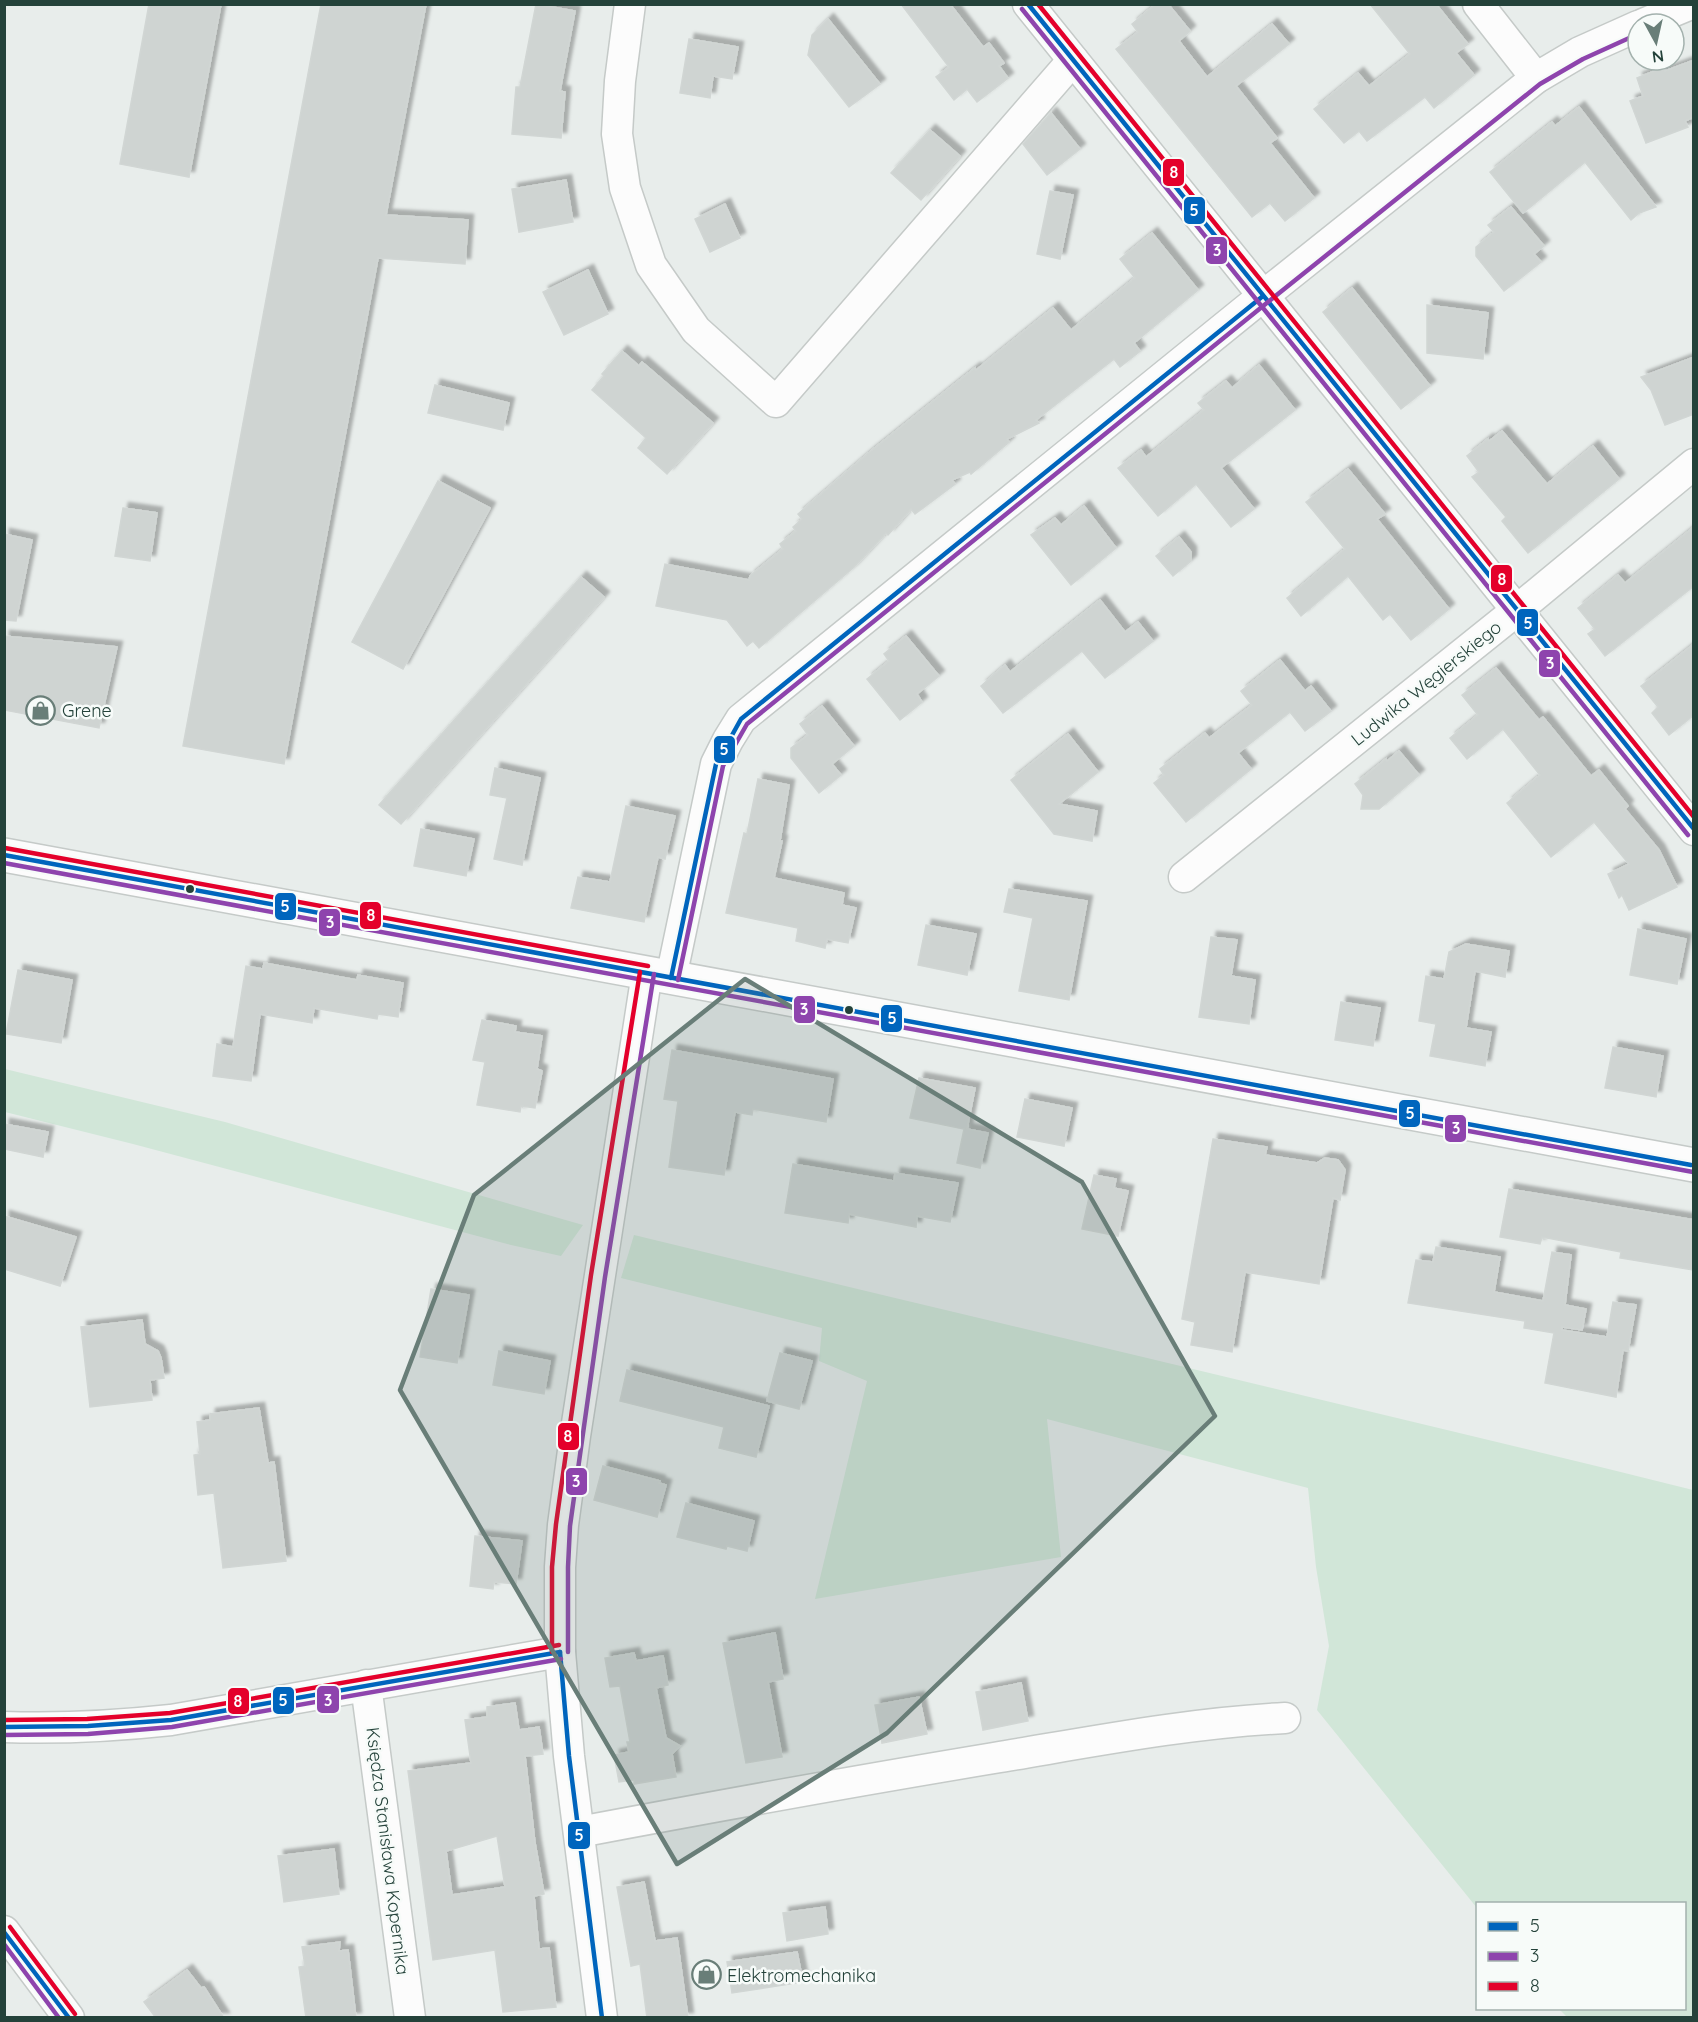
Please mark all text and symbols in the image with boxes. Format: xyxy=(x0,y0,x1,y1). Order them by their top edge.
north arrow xyxy=(1626,12,1686,72)
text: N xyxy=(1651,46,1665,68)
line badge: 8 xyxy=(1162,158,1185,187)
text: 8 xyxy=(1170,162,1179,182)
line badge: 5 xyxy=(1183,196,1206,225)
text: 5 xyxy=(1189,200,1199,220)
line badge: 3 xyxy=(1205,236,1228,265)
text: 3 xyxy=(1213,240,1221,260)
line badge: 8 xyxy=(1490,564,1513,593)
text: 8 xyxy=(1498,569,1507,589)
line badge: 5 xyxy=(1516,608,1539,637)
text: 5 xyxy=(1523,613,1533,633)
street label: Ludwika Węgierskiego xyxy=(1346,615,1506,751)
line badge: 3 xyxy=(1538,649,1561,678)
text: 3 xyxy=(1546,653,1554,673)
shop icon: Grene xyxy=(25,694,57,726)
place label: Grene xyxy=(62,699,112,722)
line badge: 5 xyxy=(713,735,736,764)
text: 5 xyxy=(719,739,729,759)
unlabelled marker xyxy=(184,883,196,895)
line badge: 5 xyxy=(274,892,297,921)
text: 5 xyxy=(280,896,290,916)
line badge: 8 xyxy=(359,901,382,930)
text: 8 xyxy=(367,905,376,925)
line badge: 3 xyxy=(318,908,341,937)
text: 3 xyxy=(326,912,334,932)
line badge: 3 xyxy=(793,995,816,1024)
text: 3 xyxy=(800,999,808,1019)
unlabelled marker xyxy=(843,1004,855,1016)
line badge: 5 xyxy=(880,1004,903,1033)
text: 5 xyxy=(887,1008,897,1028)
line badge: 5 xyxy=(1398,1099,1421,1128)
text: 5 xyxy=(1405,1103,1415,1123)
line badge: 3 xyxy=(1444,1114,1467,1143)
text: 3 xyxy=(1452,1118,1460,1138)
line badge: 8 xyxy=(557,1422,580,1451)
text: 8 xyxy=(564,1426,573,1446)
line badge: 3 xyxy=(565,1467,588,1496)
text: 3 xyxy=(572,1471,580,1491)
line badge: 3 xyxy=(316,1685,340,1714)
line badge: 5 xyxy=(272,1686,295,1715)
line badge: 8 xyxy=(227,1687,250,1715)
text: 5 xyxy=(278,1690,288,1710)
text: 3 xyxy=(324,1690,332,1710)
text: 8 xyxy=(234,1691,243,1711)
street label: Księdza Stanisława Kopernika xyxy=(361,1726,415,1976)
line badge: 5 xyxy=(567,1821,591,1850)
text: 5 xyxy=(574,1825,584,1845)
legend xyxy=(1476,1902,1686,2010)
text: 5 xyxy=(1530,1914,1540,1937)
text: 3 xyxy=(1530,1944,1539,1967)
shop icon: Elektromechanika xyxy=(690,1959,722,1991)
place label: Elektromechanika xyxy=(727,1964,876,1987)
text: 8 xyxy=(1530,1974,1540,1997)

